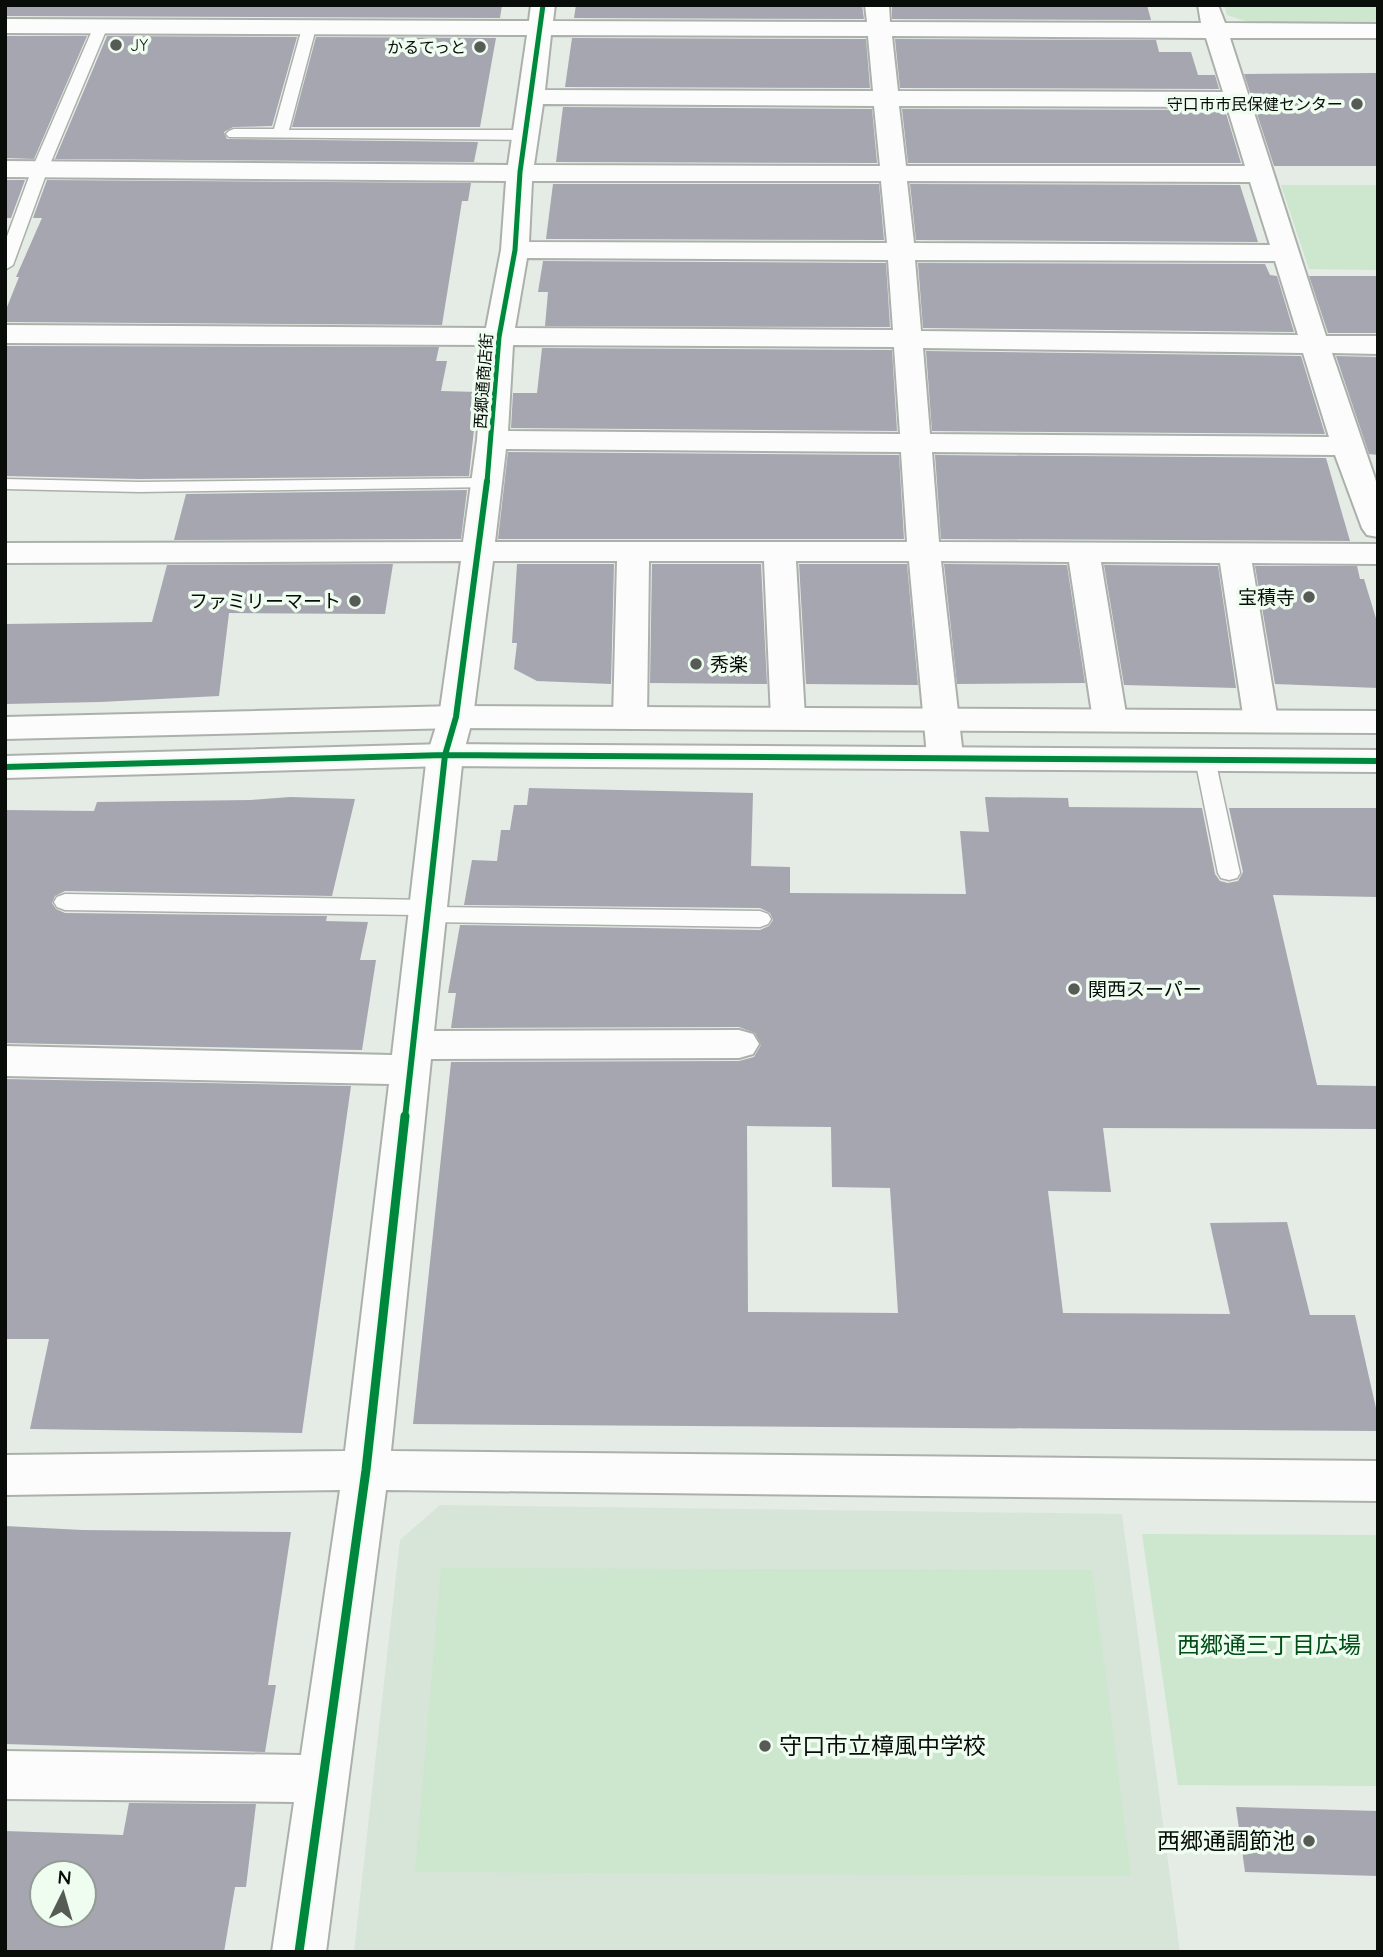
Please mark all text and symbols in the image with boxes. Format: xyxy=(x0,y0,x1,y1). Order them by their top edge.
place label: JY xyxy=(130,35,148,55)
marker: JY xyxy=(108,37,124,53)
place label: かるてっと xyxy=(387,37,466,57)
marker: かるてっと xyxy=(472,39,488,55)
place label: 守口市市民保健センター xyxy=(1167,94,1343,114)
marker: 守口市市民保健センター xyxy=(1349,96,1365,112)
street label: 西郷通商店街 xyxy=(470,332,496,430)
place label: 宝積寺 xyxy=(1238,585,1295,609)
place label: ファミリーマート xyxy=(189,589,341,613)
marker: 宝積寺 xyxy=(1301,589,1317,605)
marker: ファミリーマート xyxy=(347,593,363,609)
place label: 秀楽 xyxy=(710,652,748,676)
marker: 秀楽 xyxy=(688,656,704,672)
place label: 関西スーパー xyxy=(1088,977,1202,1001)
marker: 関西スーパー xyxy=(1066,981,1082,997)
park label: 西郷通三丁目広場 xyxy=(1177,1630,1361,1659)
place label: 守口市立樟風中学校 xyxy=(779,1731,986,1760)
marker: 守口市立樟風中学校 xyxy=(757,1738,773,1754)
place label: 西郷通調節池 xyxy=(1157,1826,1295,1855)
marker: 西郷通調節池 xyxy=(1301,1833,1317,1849)
north arrow xyxy=(28,1859,98,1929)
text: N xyxy=(56,1865,72,1890)

